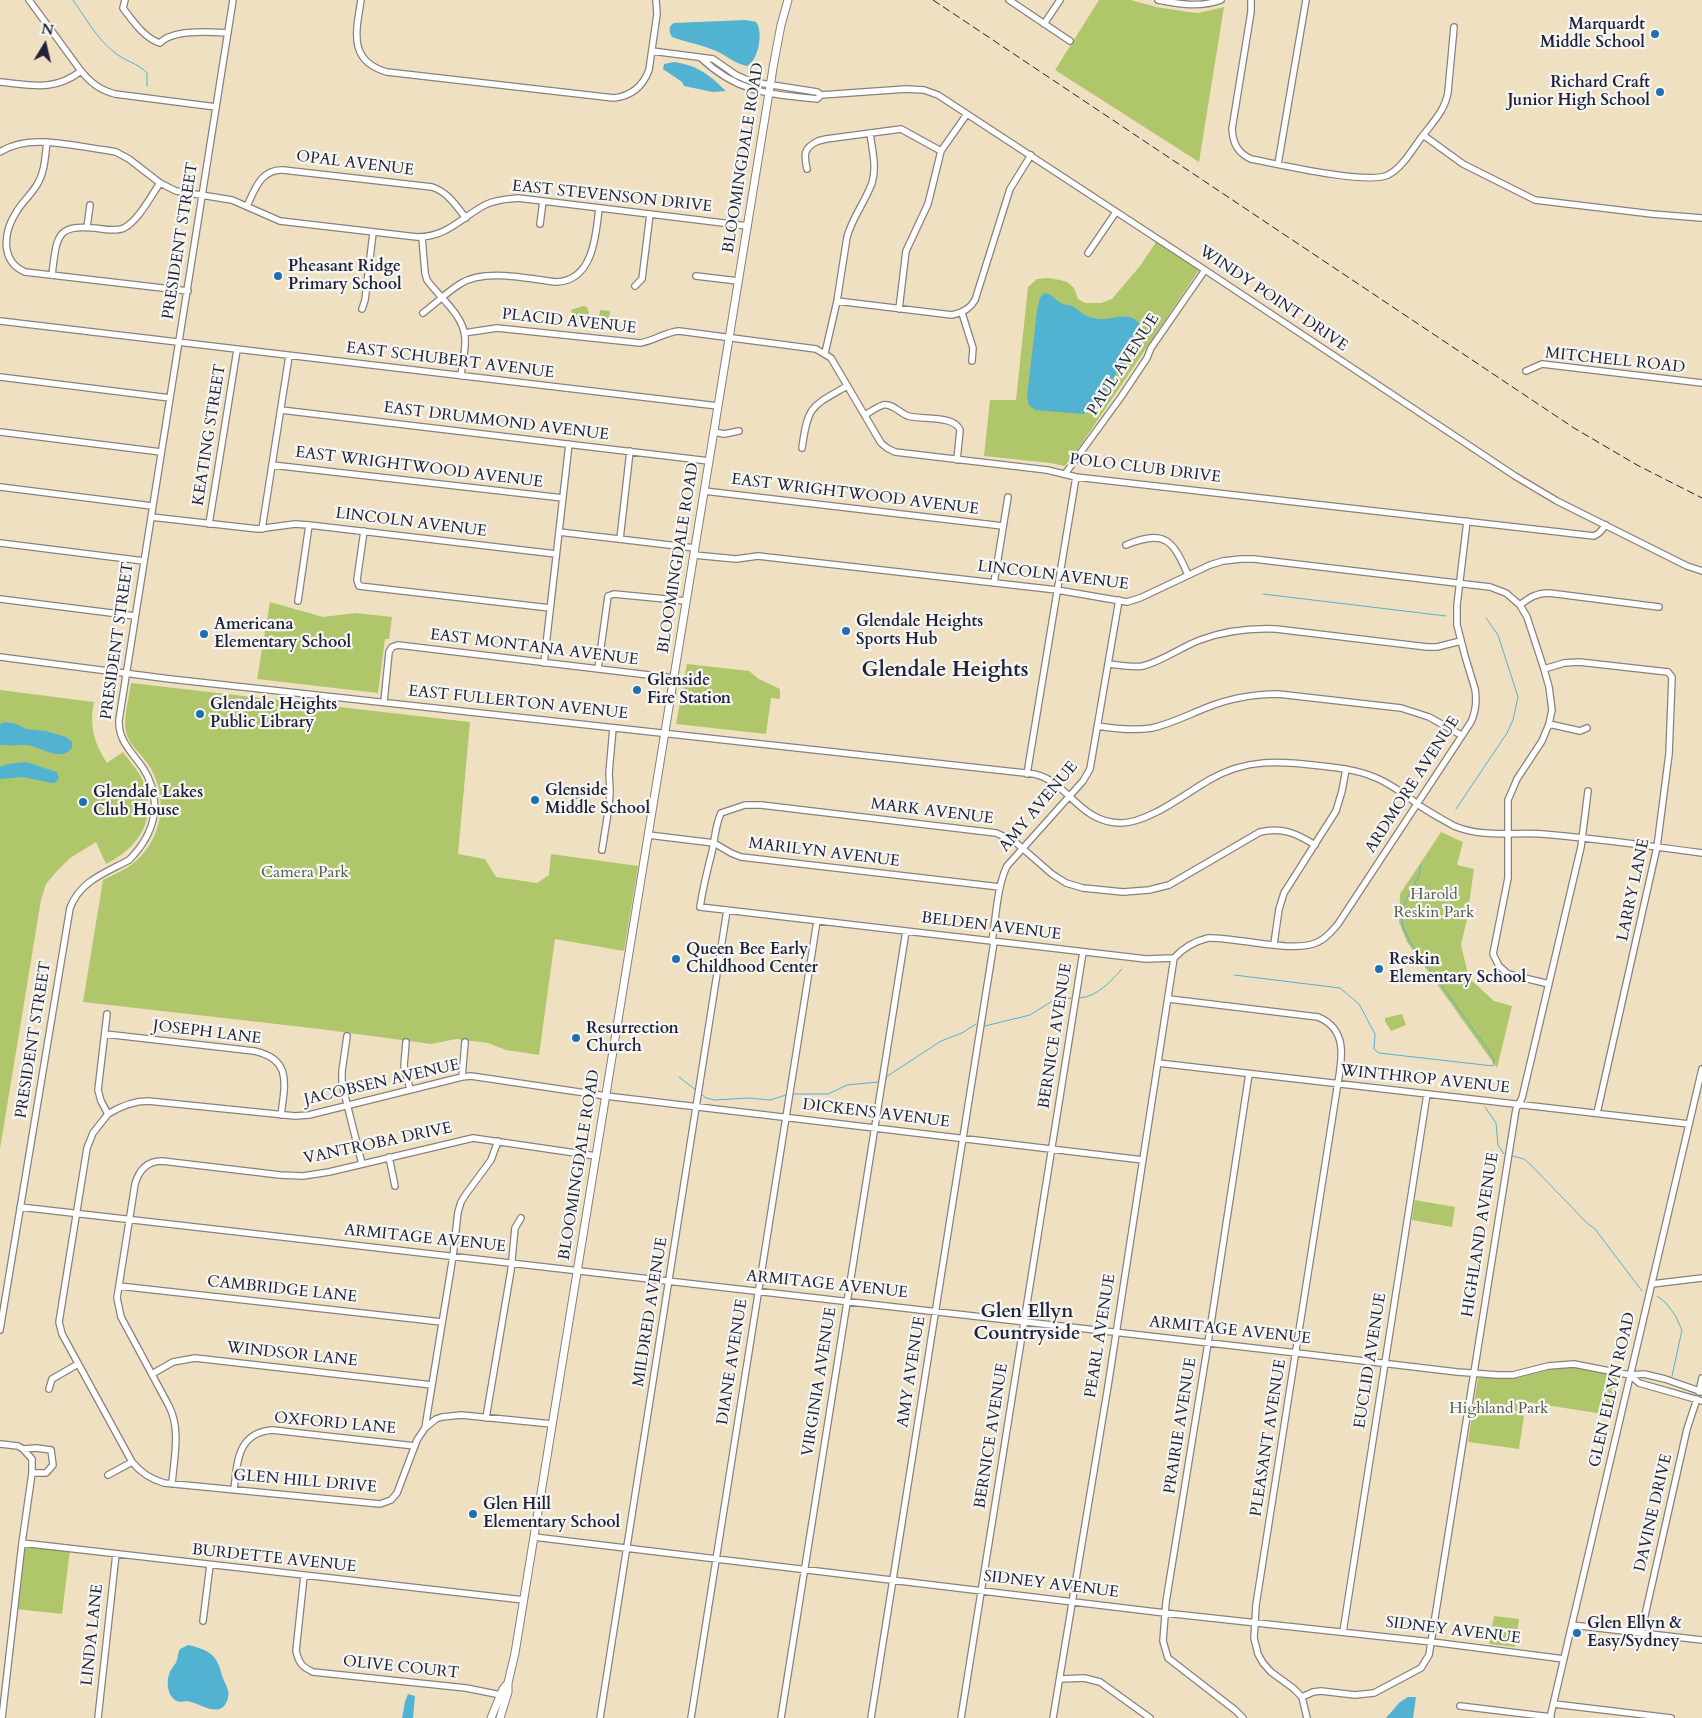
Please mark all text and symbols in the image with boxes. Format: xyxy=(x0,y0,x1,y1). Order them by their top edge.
place label: Marquardt Middle School xyxy=(1540,15,1645,53)
text: N xyxy=(40,19,55,40)
north arrow xyxy=(20,20,70,70)
marker: Marquardt Middle School xyxy=(1649,28,1661,40)
street label: BLOOMINGDALE ROAD xyxy=(719,61,769,255)
place label: Richard Craft Junior High School xyxy=(1508,73,1650,111)
marker: Richard Craft Junior High School xyxy=(1654,86,1666,98)
street label: OPAL AVENUE xyxy=(295,147,415,181)
street label: PRESIDENT STREET xyxy=(159,161,203,321)
street label: EAST STEVENSON DRIVE xyxy=(511,177,713,217)
street label: WINDY POINT DRIVE xyxy=(1195,242,1351,356)
place label: Pheasant Ridge Primary School xyxy=(288,257,402,295)
marker: Pheasant Ridge Primary School xyxy=(272,270,284,282)
street label: PLACID AVENUE xyxy=(501,305,637,339)
street label: PAUL AVENUE xyxy=(1084,311,1164,419)
street label: EAST SCHUBERT AVENUE xyxy=(345,339,555,383)
street label: MITCHELL ROAD xyxy=(1544,344,1686,378)
street label: KEATING STREET xyxy=(189,363,231,507)
street label: EAST DRUMMOND AVENUE xyxy=(382,399,610,445)
street label: EAST WRIGHTWOOD AVENUE xyxy=(294,443,544,493)
street label: POLO CLUB DRIVE xyxy=(1068,450,1222,488)
street label: BLOOMINGDALE ROAD xyxy=(654,461,704,655)
street label: EAST WRIGHTWOOD AVENUE xyxy=(730,470,980,520)
street label: LINCOLN AVENUE xyxy=(334,504,488,542)
street label: LINCOLN AVENUE xyxy=(976,557,1130,595)
street label: PRESIDENT STREET xyxy=(97,561,139,721)
place label: Glendale Heights Sports Hub xyxy=(856,612,983,650)
place label: Americana Elementary School xyxy=(214,615,351,653)
marker: Glendale Heights Sports Hub xyxy=(840,625,852,637)
street label: EAST MONTANA AVENUE xyxy=(429,626,639,670)
marker: Americana Elementary School xyxy=(198,628,210,640)
district label: Glendale Heights xyxy=(862,658,1028,684)
place label: Glenside Fire Station xyxy=(647,671,731,709)
street label: EAST FULLERTON AVENUE xyxy=(407,682,629,724)
marker: Glenside Fire Station xyxy=(631,684,643,696)
place label: Glendale Heights Public Library xyxy=(210,695,337,733)
marker: Glendale Heights Public Library xyxy=(194,708,206,720)
street label: ARDMORE AVENUE xyxy=(1362,713,1464,857)
street label: AMY AVENUE xyxy=(996,758,1082,856)
place label: Glenside Middle School xyxy=(545,781,650,819)
place label: Glendale Lakes Club House xyxy=(93,783,203,821)
marker: Glenside Middle School xyxy=(529,794,541,806)
street label: MARK AVENUE xyxy=(870,795,994,829)
marker: Glendale Lakes Club House xyxy=(77,796,89,808)
street label: MARILYN AVENUE xyxy=(747,834,901,872)
street label: LARRY LANE xyxy=(1614,837,1654,943)
park label: Camera Park xyxy=(261,863,349,883)
park label: Harold Reskin Park xyxy=(1394,885,1474,923)
street label: BELDEN AVENUE xyxy=(920,909,1062,945)
place label: Queen Bee Early Childhood Center xyxy=(686,940,818,978)
place label: Reskin Elementary School xyxy=(1389,950,1526,988)
marker: Queen Bee Early Childhood Center xyxy=(670,953,682,965)
street label: PRESIDENT STREET xyxy=(12,960,56,1120)
street label: BERNICE AVENUE xyxy=(1035,962,1077,1110)
marker: Reskin Elementary School xyxy=(1373,963,1385,975)
street label: JOSEPH LANE xyxy=(152,1017,262,1049)
place label: Resurrection Church xyxy=(586,1019,679,1057)
marker: Resurrection Church xyxy=(570,1032,582,1044)
street label: JACOBSEN AVENUE xyxy=(302,1056,462,1110)
street label: WINTHROP AVENUE xyxy=(1339,1062,1511,1098)
street label: BLOOMINGDALE ROAD xyxy=(555,1068,605,1262)
street label: DICKENS AVENUE xyxy=(801,1095,951,1133)
street label: VANTROBA DRIVE xyxy=(302,1119,454,1169)
street label: HIGHLAND AVENUE xyxy=(1458,1151,1504,1319)
street label: ARMITAGE AVENUE xyxy=(343,1221,507,1257)
street label: MILDRED AVENUE xyxy=(630,1236,672,1388)
street label: ARMITAGE AVENUE xyxy=(745,1267,909,1303)
street label: CAMBRIDGE LANE xyxy=(206,1273,358,1307)
street label: PEARL AVENUE xyxy=(1082,1273,1120,1399)
street label: EUCLID AVENUE xyxy=(1351,1292,1391,1430)
street label: DIANE AVENUE xyxy=(714,1298,752,1426)
district label: Glen Ellyn Countryside xyxy=(974,1302,1080,1346)
street label: VIRGINIA AVENUE xyxy=(799,1306,841,1458)
street label: GLEN ELLYN ROAD xyxy=(1586,1311,1640,1469)
street label: ARMITAGE AVENUE xyxy=(1148,1313,1312,1349)
street label: AMY AVENUE xyxy=(894,1315,930,1429)
street label: WINDSOR LANE xyxy=(226,1339,358,1371)
street label: PRAIRIE AVENUE xyxy=(1161,1356,1201,1496)
street label: PLEASANT AVENUE xyxy=(1247,1358,1291,1518)
street label: BERNICE AVENUE xyxy=(971,1362,1013,1510)
park label: Highland Park xyxy=(1449,1399,1549,1419)
street label: OXFORD LANE xyxy=(273,1409,397,1439)
street label: DAVINE DRIVE xyxy=(1631,1452,1677,1574)
street label: GLEN HILL DRIVE xyxy=(233,1466,377,1498)
place label: Glen Hill Elementary School xyxy=(483,1495,620,1533)
marker: Glen Hill Elementary School xyxy=(467,1508,479,1520)
street label: BURDETTE AVENUE xyxy=(191,1541,357,1577)
street label: SIDNEY AVENUE xyxy=(982,1567,1120,1603)
street label: LINDA LANE xyxy=(78,1583,108,1687)
street label: SIDNEY AVENUE xyxy=(1384,1613,1522,1649)
place label: Glen Ellyn & Easy/Sydney xyxy=(1587,1614,1682,1652)
marker: Glen Ellyn & Easy/Sydney xyxy=(1571,1627,1583,1639)
street label: OLIVE COURT xyxy=(342,1652,460,1684)

